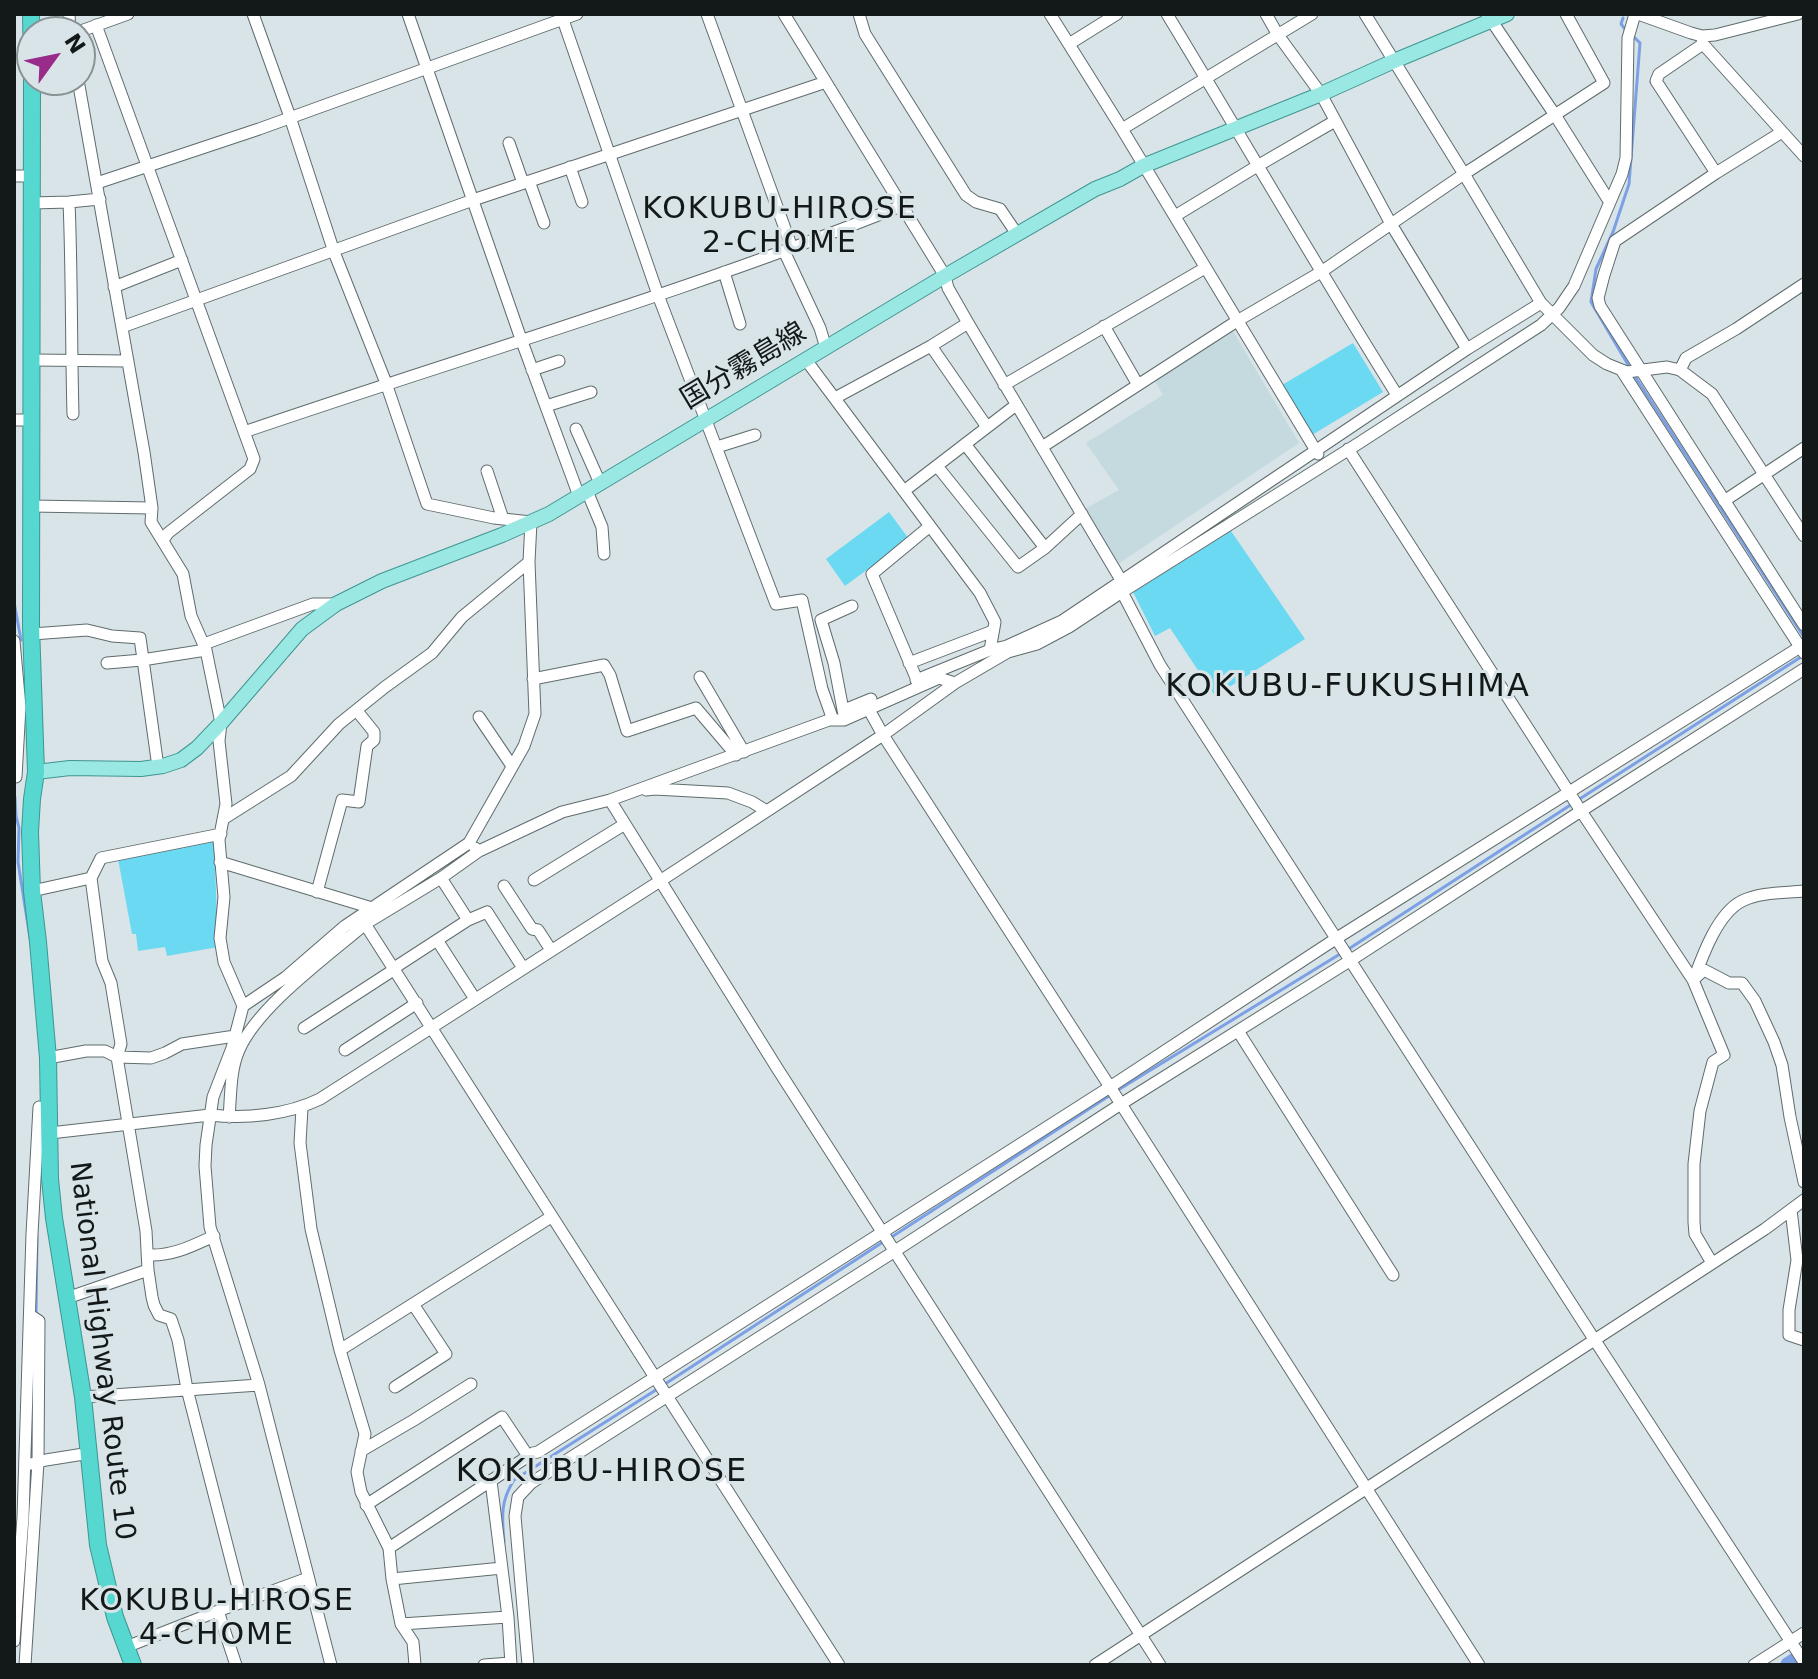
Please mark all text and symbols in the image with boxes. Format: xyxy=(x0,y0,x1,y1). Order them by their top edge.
north arrow xyxy=(16,16,96,96)
text: N xyxy=(59,29,90,58)
district label: KOKUBU-HIROSE 2-CHOME xyxy=(642,192,918,262)
street label: 国分霧島線 xyxy=(675,317,813,417)
district label: KOKUBU-FUKUSHIMA xyxy=(1165,669,1531,707)
street label: National Highway Route 10 xyxy=(61,1160,141,1542)
district label: KOKUBU-HIROSE xyxy=(456,1454,748,1492)
district label: KOKUBU-HIROSE 4-CHOME xyxy=(79,1584,355,1654)

